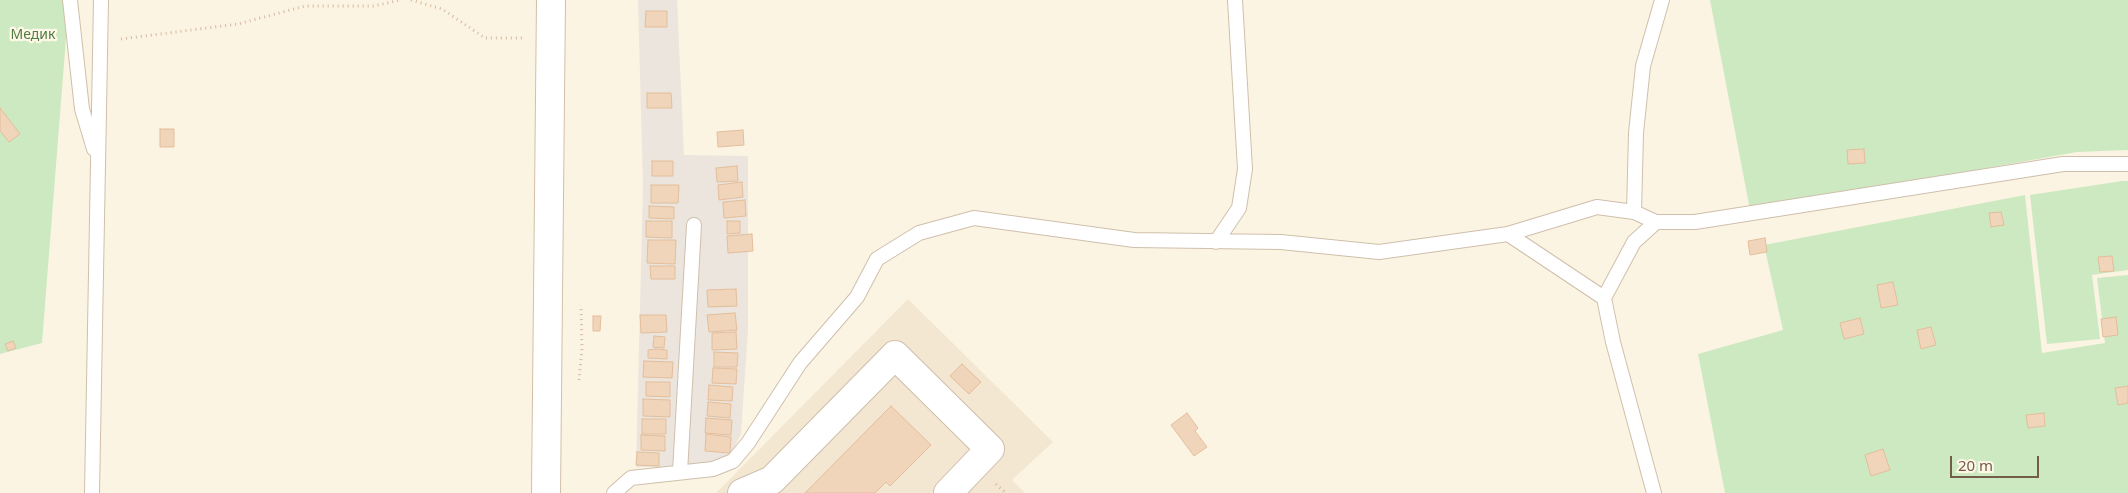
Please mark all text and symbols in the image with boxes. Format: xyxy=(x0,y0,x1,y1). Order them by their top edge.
park label: Медик xyxy=(11,27,55,43)
scale bar xyxy=(1953,446,2042,478)
text: 20 m xyxy=(1958,455,1993,475)

